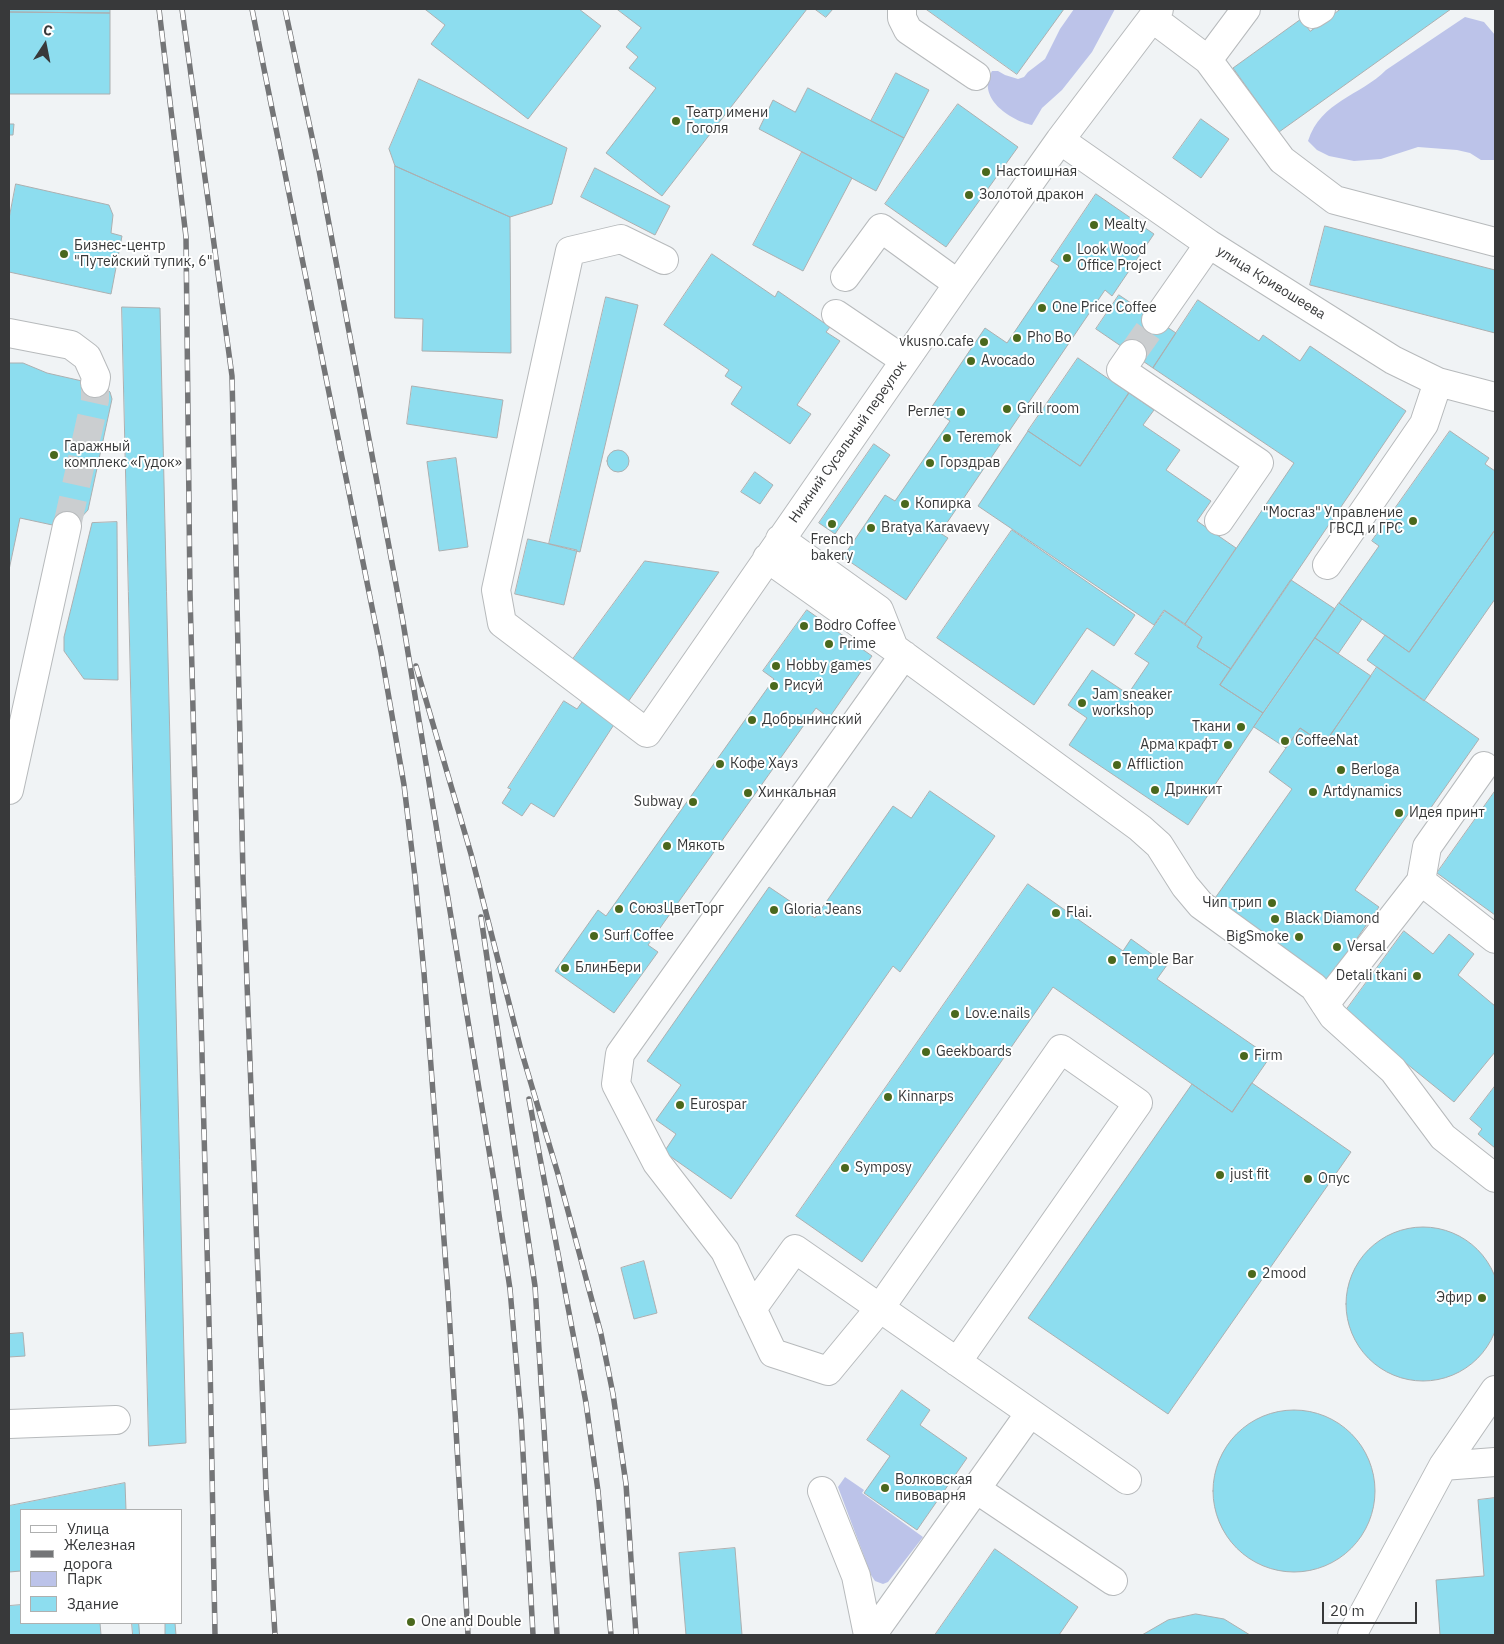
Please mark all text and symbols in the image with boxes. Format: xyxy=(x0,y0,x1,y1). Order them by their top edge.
north arrow xyxy=(20,20,70,70)
text: С xyxy=(42,21,54,40)
place label: Театр имени Гоголя xyxy=(686,105,768,138)
marker: Театр имени Гоголя xyxy=(670,115,682,127)
place label: Настоишная xyxy=(996,164,1077,180)
marker: Настоишная xyxy=(980,166,992,178)
place label: Золотой дракон xyxy=(979,187,1084,203)
marker: Золотой дракон xyxy=(963,189,975,201)
place label: Mealty xyxy=(1104,217,1146,233)
marker: Mealty xyxy=(1088,219,1100,231)
place label: Бизнес-центр "Путейский тупик, 6" xyxy=(74,238,213,270)
place label: Look Wood Office Project xyxy=(1077,242,1162,274)
street label: улица Кривошеева xyxy=(1213,243,1329,323)
marker: Бизнес-центр "Путейский тупик, 6" xyxy=(58,248,70,260)
marker: Look Wood Office Project xyxy=(1061,252,1073,264)
place label: One Price Coffee xyxy=(1052,300,1157,316)
marker: One Price Coffee xyxy=(1036,302,1048,314)
place label: Pho Bo xyxy=(1027,330,1072,346)
marker: Pho Bo xyxy=(1011,332,1023,344)
place label: vkusno.cafe xyxy=(899,334,974,350)
marker: vkusno.cafe xyxy=(978,336,990,348)
place label: Avocado xyxy=(981,353,1035,369)
marker: Avocado xyxy=(965,355,977,367)
street label: Нижний Сусальный переулок xyxy=(786,358,910,526)
place label: Grill room xyxy=(1017,401,1079,417)
marker: Grill room xyxy=(1001,403,1013,415)
place label: Реглет xyxy=(907,404,951,420)
marker: Реглет xyxy=(955,406,967,418)
place label: Teremok xyxy=(957,430,1012,446)
marker: Teremok xyxy=(941,432,953,444)
place label: Гаражный комплекс «Гудок» xyxy=(64,439,182,472)
marker: Гаражный комплекс «Гудок» xyxy=(48,449,60,461)
place label: Горздрав xyxy=(940,455,1000,471)
marker: Горздрав xyxy=(924,457,936,469)
place label: Копирка xyxy=(915,496,971,512)
marker: Копирка xyxy=(899,498,911,510)
place label: "Мосгаз" Управление ГВСД и ГРС xyxy=(1263,505,1403,538)
marker: "Мосгаз" Управление ГВСД и ГРС xyxy=(1407,515,1419,527)
marker: French bakery xyxy=(826,518,838,530)
place label: Bratya Karavaevy xyxy=(881,520,989,536)
marker: Bratya Karavaevy xyxy=(865,522,877,534)
place label: French bakery xyxy=(810,532,854,564)
place label: Bodro Coffee xyxy=(814,618,896,634)
marker: Bodro Coffee xyxy=(798,620,810,632)
place label: Prime xyxy=(839,636,876,652)
marker: Prime xyxy=(823,638,835,650)
place label: Hobby games xyxy=(786,658,872,674)
marker: Hobby games xyxy=(770,660,782,672)
place label: Рисуй xyxy=(784,678,823,694)
marker: Рисуй xyxy=(768,680,780,692)
place label: Jam sneaker workshop xyxy=(1092,687,1172,720)
marker: Jam sneaker workshop xyxy=(1076,697,1088,709)
place label: Добрынинский xyxy=(762,712,862,728)
marker: Добрынинский xyxy=(746,714,758,726)
place label: Ткани xyxy=(1192,719,1231,735)
marker: Ткани xyxy=(1235,721,1247,733)
place label: CoffeeNat xyxy=(1295,733,1358,749)
marker: CoffeeNat xyxy=(1279,735,1291,747)
place label: Арма крафт xyxy=(1140,737,1218,753)
marker: Арма крафт xyxy=(1222,739,1234,751)
place label: Кофе Хауз xyxy=(730,756,798,772)
place label: Affliction xyxy=(1127,757,1184,773)
marker: Кофе Хауз xyxy=(714,758,726,770)
marker: Affliction xyxy=(1111,759,1123,771)
place label: Berloga xyxy=(1351,762,1399,778)
marker: Berloga xyxy=(1335,764,1347,776)
place label: Дринкит xyxy=(1165,782,1222,798)
marker: Дринкит xyxy=(1149,784,1161,796)
place label: Artdynamics xyxy=(1323,784,1402,800)
place label: Хинкальная xyxy=(758,785,837,801)
marker: Artdynamics xyxy=(1307,786,1319,798)
marker: Хинкальная xyxy=(742,787,754,799)
place label: Subway xyxy=(634,794,683,810)
marker: Subway xyxy=(687,796,699,808)
place label: Идея принт xyxy=(1409,805,1485,821)
marker: Идея принт xyxy=(1393,807,1405,819)
place label: Мякоть xyxy=(677,838,725,854)
marker: Мякоть xyxy=(661,840,673,852)
place label: Чип трип xyxy=(1202,895,1262,911)
marker: Чип трип xyxy=(1266,897,1278,909)
place label: СоюзЦветТорг xyxy=(629,901,724,917)
place label: Gloria Jeans xyxy=(784,902,862,918)
marker: СоюзЦветТорг xyxy=(613,903,625,915)
marker: Gloria Jeans xyxy=(768,904,780,916)
place label: Flai. xyxy=(1066,905,1092,921)
marker: Flai. xyxy=(1050,907,1062,919)
place label: Black Diamond xyxy=(1285,911,1380,927)
marker: Black Diamond xyxy=(1269,913,1281,925)
place label: Surf Coffee xyxy=(604,928,674,944)
place label: BigSmoke xyxy=(1226,929,1289,945)
marker: Surf Coffee xyxy=(588,930,600,942)
marker: BigSmoke xyxy=(1293,931,1305,943)
place label: Versal xyxy=(1347,939,1386,955)
marker: Versal xyxy=(1331,941,1343,953)
place label: Temple Bar xyxy=(1122,952,1194,968)
marker: Temple Bar xyxy=(1106,954,1118,966)
place label: БлинБери xyxy=(575,960,641,976)
marker: БлинБери xyxy=(559,962,571,974)
place label: Detali tkani xyxy=(1336,968,1407,984)
marker: Detali tkani xyxy=(1411,970,1423,982)
place label: Lov.e.nails xyxy=(965,1006,1030,1022)
marker: Lov.e.nails xyxy=(949,1008,961,1020)
place label: Geekboards xyxy=(936,1044,1012,1060)
marker: Geekboards xyxy=(920,1046,932,1058)
place label: Firm xyxy=(1254,1048,1283,1064)
marker: Firm xyxy=(1238,1050,1250,1062)
place label: Kinnarps xyxy=(898,1089,954,1105)
marker: Kinnarps xyxy=(882,1091,894,1103)
place label: Eurospar xyxy=(690,1097,747,1113)
marker: Eurospar xyxy=(674,1099,686,1111)
place label: Symposy xyxy=(855,1160,912,1176)
marker: Symposy xyxy=(839,1162,851,1174)
place label: just fit xyxy=(1230,1167,1269,1183)
marker: just fit xyxy=(1214,1169,1226,1181)
place label: Опус xyxy=(1318,1171,1350,1187)
marker: Опус xyxy=(1302,1173,1314,1185)
place label: 2mood xyxy=(1262,1266,1306,1282)
marker: 2mood xyxy=(1246,1268,1258,1280)
place label: Эфир xyxy=(1436,1290,1472,1306)
marker: Эфир xyxy=(1476,1292,1488,1304)
place label: Волковская пивоварня xyxy=(895,1472,973,1504)
marker: Волковская пивоварня xyxy=(879,1482,891,1494)
legend xyxy=(20,1509,182,1624)
text: Улица xyxy=(67,1519,109,1538)
text: Железная дорога xyxy=(64,1535,135,1573)
text: Парк xyxy=(67,1569,102,1588)
scale bar xyxy=(1324,1592,1419,1624)
text: Здание xyxy=(67,1594,119,1613)
text: 20 m xyxy=(1330,1601,1365,1620)
place label: One and Double xyxy=(421,1614,522,1630)
marker: One and Double xyxy=(405,1616,417,1628)

